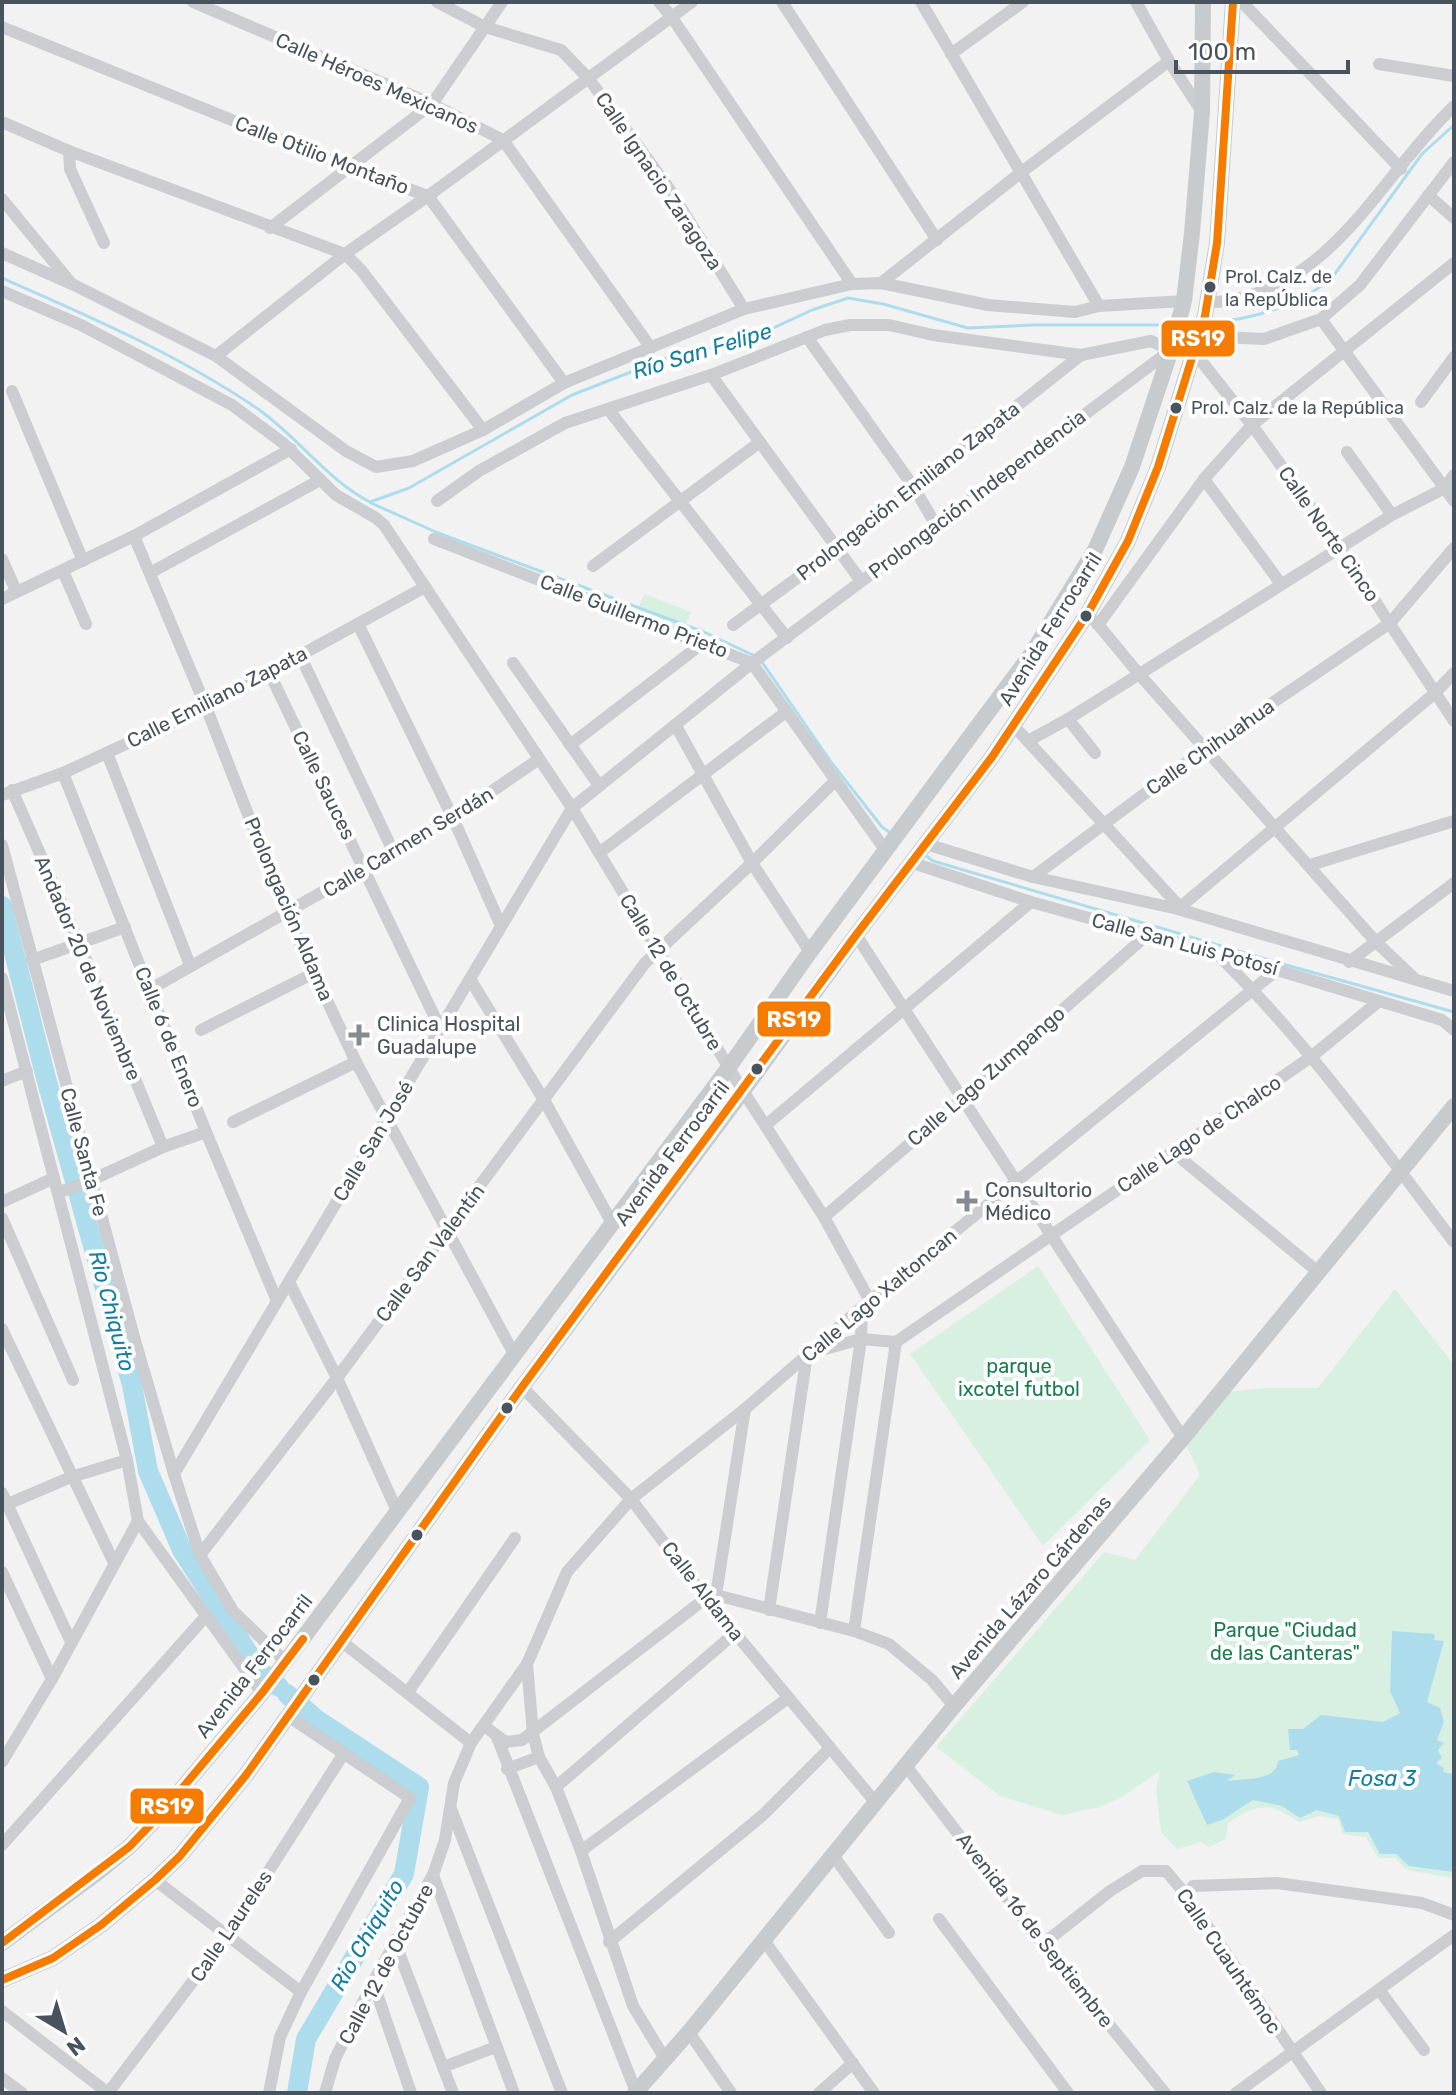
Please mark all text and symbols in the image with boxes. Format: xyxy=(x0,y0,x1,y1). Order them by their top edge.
scale bar xyxy=(1176,24,1348,74)
street label: Calle Héroes Mexicanos xyxy=(272,27,482,139)
text: 100 m xyxy=(1188,38,1256,66)
street label: Calle Ignacio Zaragoza xyxy=(591,88,727,274)
street label: Calle Otilio Montaño xyxy=(232,111,412,199)
place label: Prol. Calz. de la RepÚblica xyxy=(1225,266,1332,311)
marker: Prol. Calz. de la RepÚblica xyxy=(1202,279,1218,295)
water label: Río San Felipe xyxy=(629,317,775,385)
line badge: RS19 xyxy=(1160,319,1236,358)
text: RS19 xyxy=(1171,325,1225,352)
street label: Prolongación Emiliano Zapata xyxy=(792,396,1024,586)
place label: Prol. Calz. de la República xyxy=(1191,397,1404,419)
marker: Prol. Calz. de la República xyxy=(1168,400,1184,416)
street label: Prolongación Independencia xyxy=(864,404,1090,584)
street label: Calle Norte Cinco xyxy=(1273,462,1385,606)
street label: Avenida Ferrocarril xyxy=(993,548,1107,710)
street label: Calle Guillermo Prieto xyxy=(537,569,731,663)
unlabelled marker xyxy=(1078,608,1094,624)
street label: Calle Emiliano Zapata xyxy=(123,641,311,753)
street label: Calle Chihuahua xyxy=(1141,694,1279,800)
street label: Calle Sauces xyxy=(287,727,361,843)
street label: Calle Carmen Serdán xyxy=(319,782,497,902)
street label: Prolongación Aldama xyxy=(239,814,339,1004)
street label: Andador 20 de Noviembre xyxy=(30,852,146,1084)
street label: Calle 12 de Octubre xyxy=(615,889,727,1055)
street label: Calle San Luis Potosí xyxy=(1089,908,1282,981)
street label: Calle 6 de Enero xyxy=(130,963,208,1111)
line badge: RS19 xyxy=(756,1000,832,1038)
street label: Calle Lago Zumpango xyxy=(902,1001,1070,1151)
text: RS19 xyxy=(767,1006,821,1033)
place label: Clinica Hospital Guadalupe xyxy=(377,1012,520,1059)
marker: Clinica Hospital Guadalupe xyxy=(348,1024,370,1046)
unlabelled marker xyxy=(749,1061,765,1077)
street label: Calle Lago de Chalco xyxy=(1112,1070,1286,1198)
street label: Calle San José xyxy=(328,1076,418,1206)
street label: Avenida Ferrocarril xyxy=(610,1076,734,1230)
street label: Calle Santa Fe xyxy=(55,1085,113,1219)
place label: Consultorio Médico xyxy=(985,1178,1092,1225)
street label: Calle San Valentín xyxy=(370,1180,490,1326)
marker: Consultorio Médico xyxy=(956,1190,978,1212)
street label: Calle Lago Xaltoncan xyxy=(797,1223,961,1367)
water label: Rio Chiquito xyxy=(83,1248,141,1374)
park label: parque ixcotel futbol xyxy=(958,1354,1080,1401)
unlabelled marker xyxy=(499,1400,515,1416)
street label: Avenida Lázaro Cárdenas xyxy=(944,1490,1116,1684)
unlabelled marker xyxy=(409,1527,425,1543)
street label: Calle Aldama xyxy=(657,1536,749,1646)
street label: Avenida Ferrocarril xyxy=(190,1589,318,1743)
park label: Parque "Ciudad de las Canteras" xyxy=(1210,1618,1360,1665)
unlabelled marker xyxy=(306,1672,322,1688)
water label: Fosa 3 xyxy=(1348,1765,1417,1792)
line badge: RS19 xyxy=(129,1787,205,1825)
text: RS19 xyxy=(140,1793,194,1820)
street label: Avenida 16 de Septiembre xyxy=(951,1828,1119,2032)
street label: Calle Laureles xyxy=(185,1866,277,1986)
water label: Rio Chiquito xyxy=(324,1875,410,1995)
street label: Calle 12 de Octubre xyxy=(334,1880,438,2048)
street label: Calle Cuauhtémoc xyxy=(1172,1884,1286,2038)
north arrow xyxy=(24,1991,104,2071)
text: N xyxy=(61,2031,91,2062)

